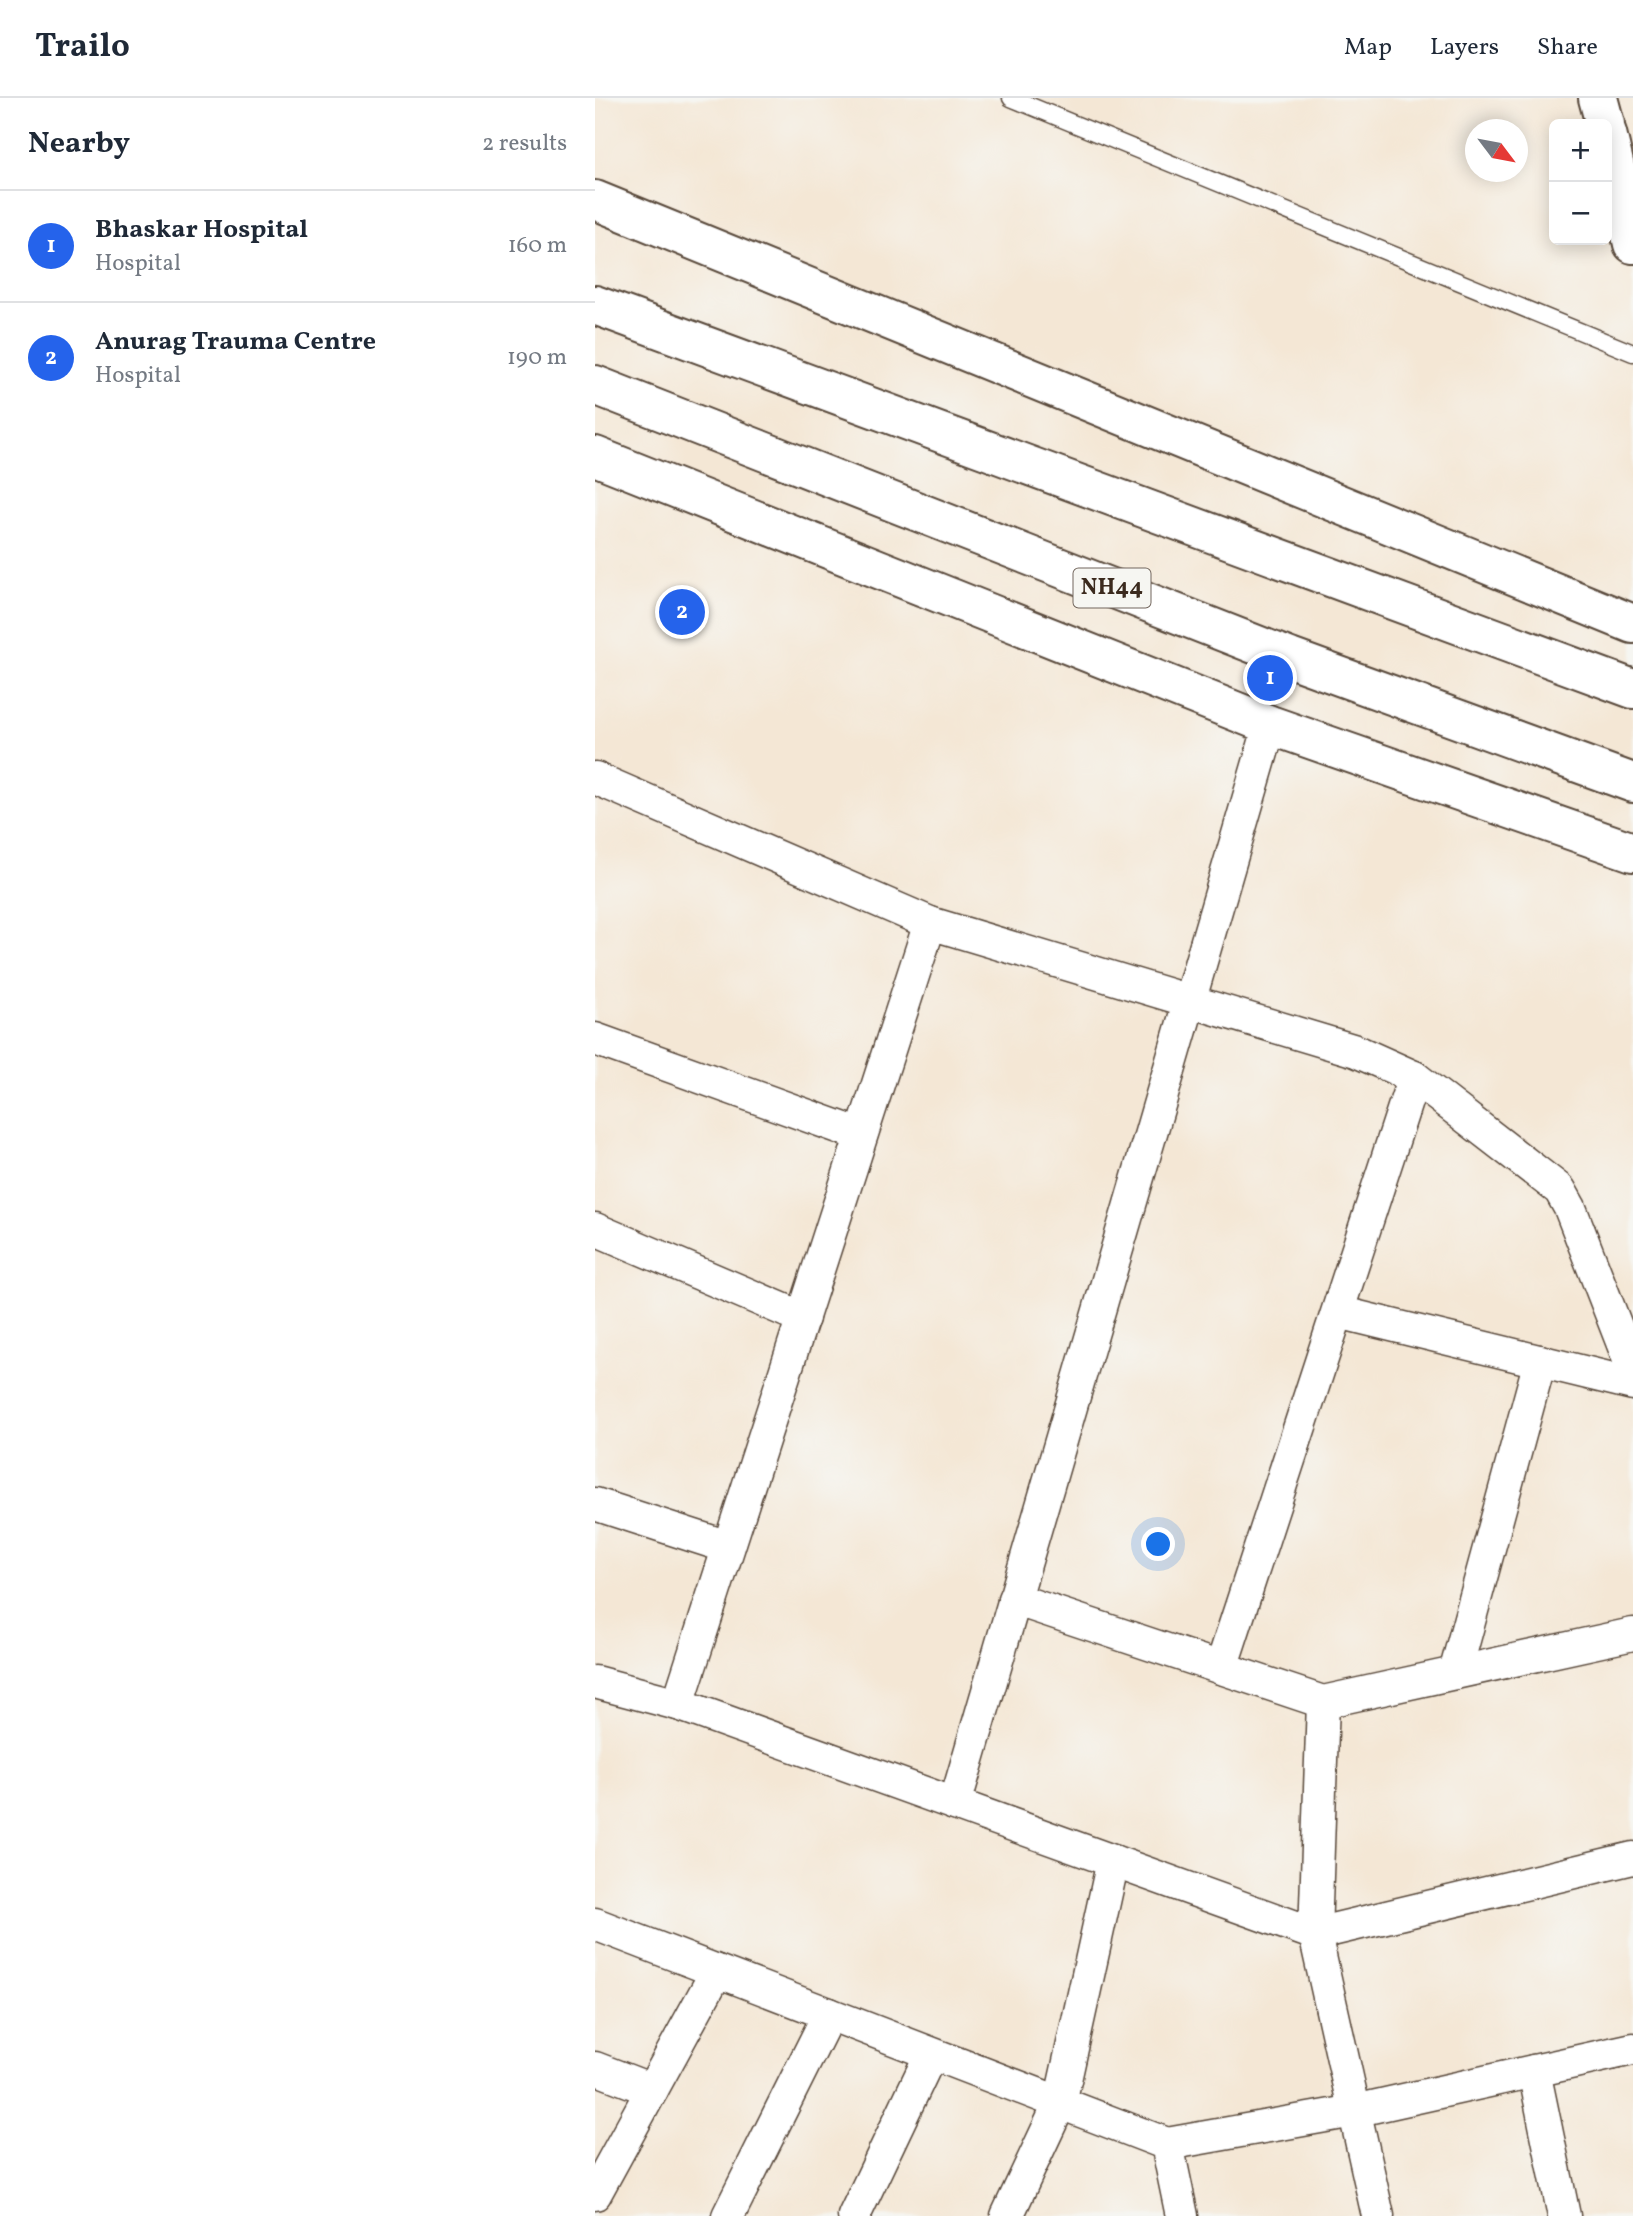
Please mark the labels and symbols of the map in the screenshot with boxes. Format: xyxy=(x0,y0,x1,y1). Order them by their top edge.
north arrow xyxy=(1465,119,1528,182)
road number: NH44 xyxy=(1073,568,1151,608)
pin: 2 xyxy=(659,586,705,638)
pin: 1 xyxy=(1247,652,1293,704)
your location xyxy=(1141,1527,1175,1561)

